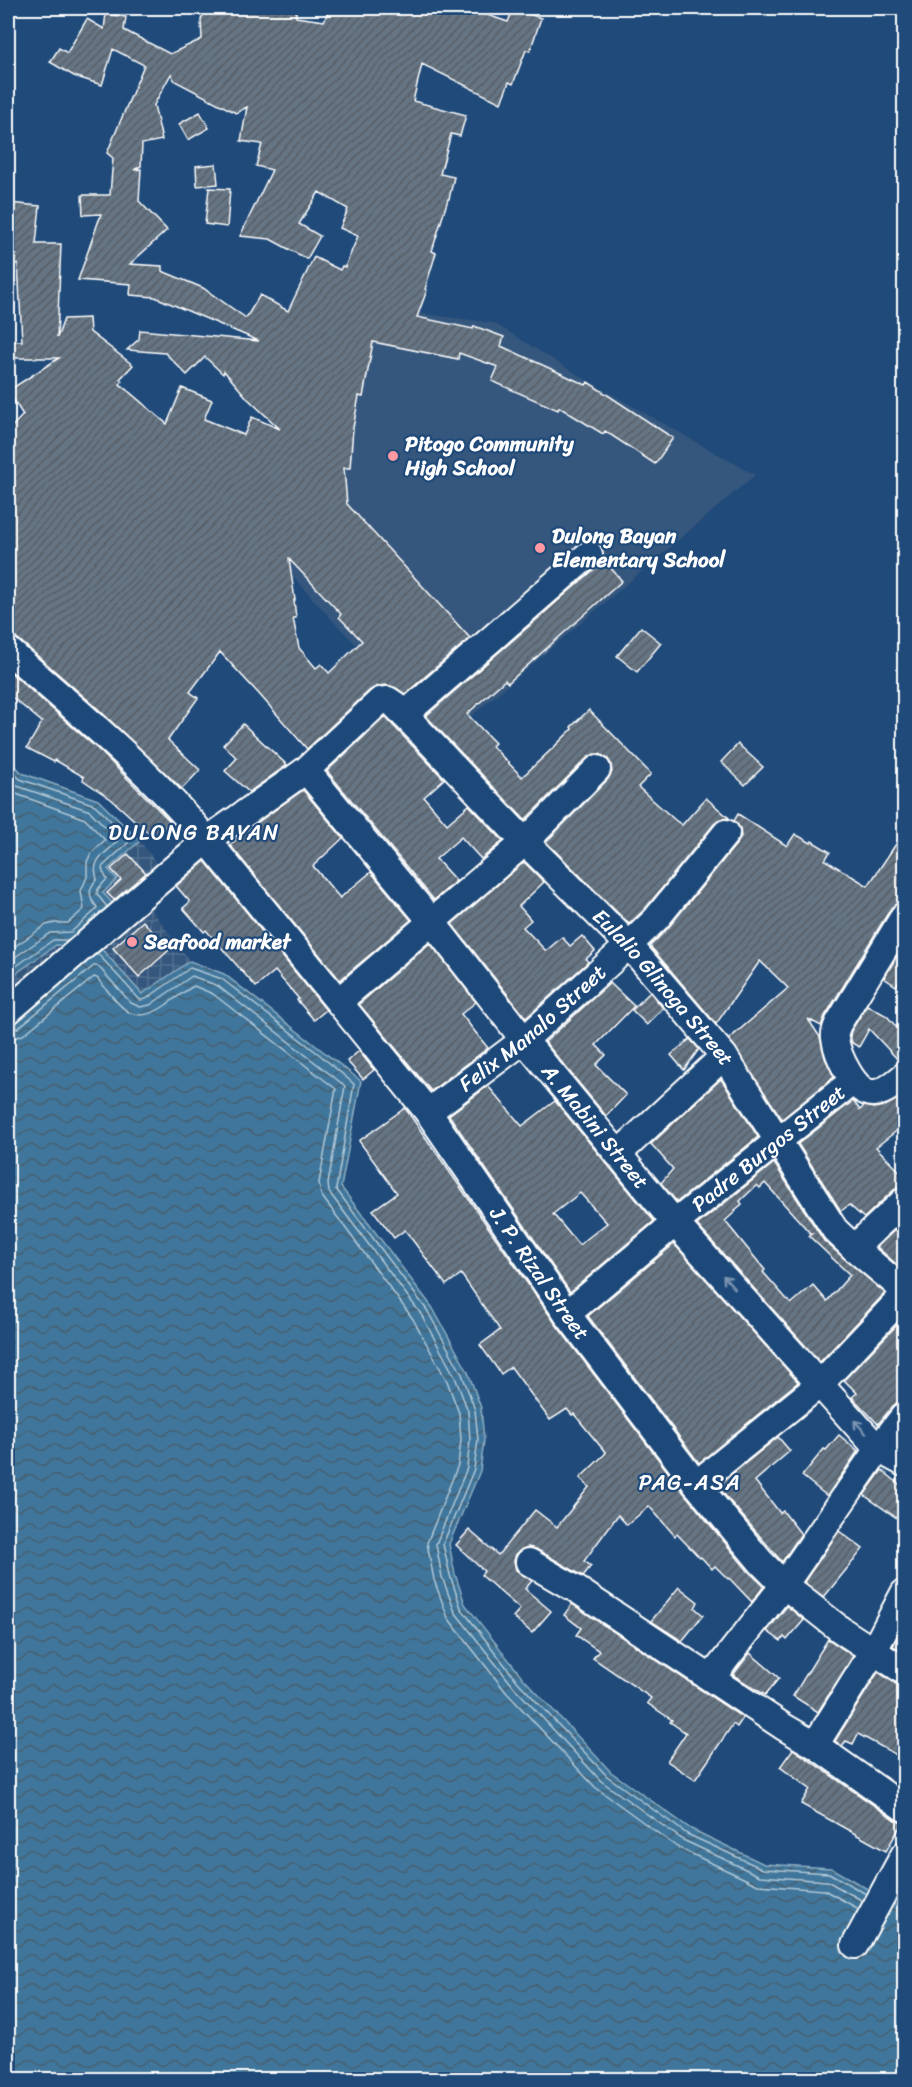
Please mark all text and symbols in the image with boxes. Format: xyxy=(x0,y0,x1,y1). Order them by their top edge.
place label: Pitogo Community High School xyxy=(404,425,575,487)
marker: Pitogo Community High School xyxy=(386,449,400,463)
place label: Dulong Bayan Elementary School xyxy=(552,517,726,579)
marker: Dulong Bayan Elementary School xyxy=(533,541,547,555)
district label: DULONG BAYAN xyxy=(108,813,280,852)
street label: Eulalio Glinoga Street xyxy=(583,899,745,1074)
place label: Seafood market xyxy=(143,923,292,961)
marker: Seafood market xyxy=(125,935,139,949)
street label: Felix Manalo Street xyxy=(450,955,615,1102)
street label: A. Mabini Street xyxy=(531,1054,659,1198)
street label: Padre Burgos Street xyxy=(683,1074,855,1222)
street label: J. P. Rizal Street xyxy=(479,1197,600,1349)
one-way arrow xyxy=(722,1275,736,1290)
one-way arrow xyxy=(853,1420,867,1435)
district label: PAG-ASA xyxy=(639,1463,741,1502)

